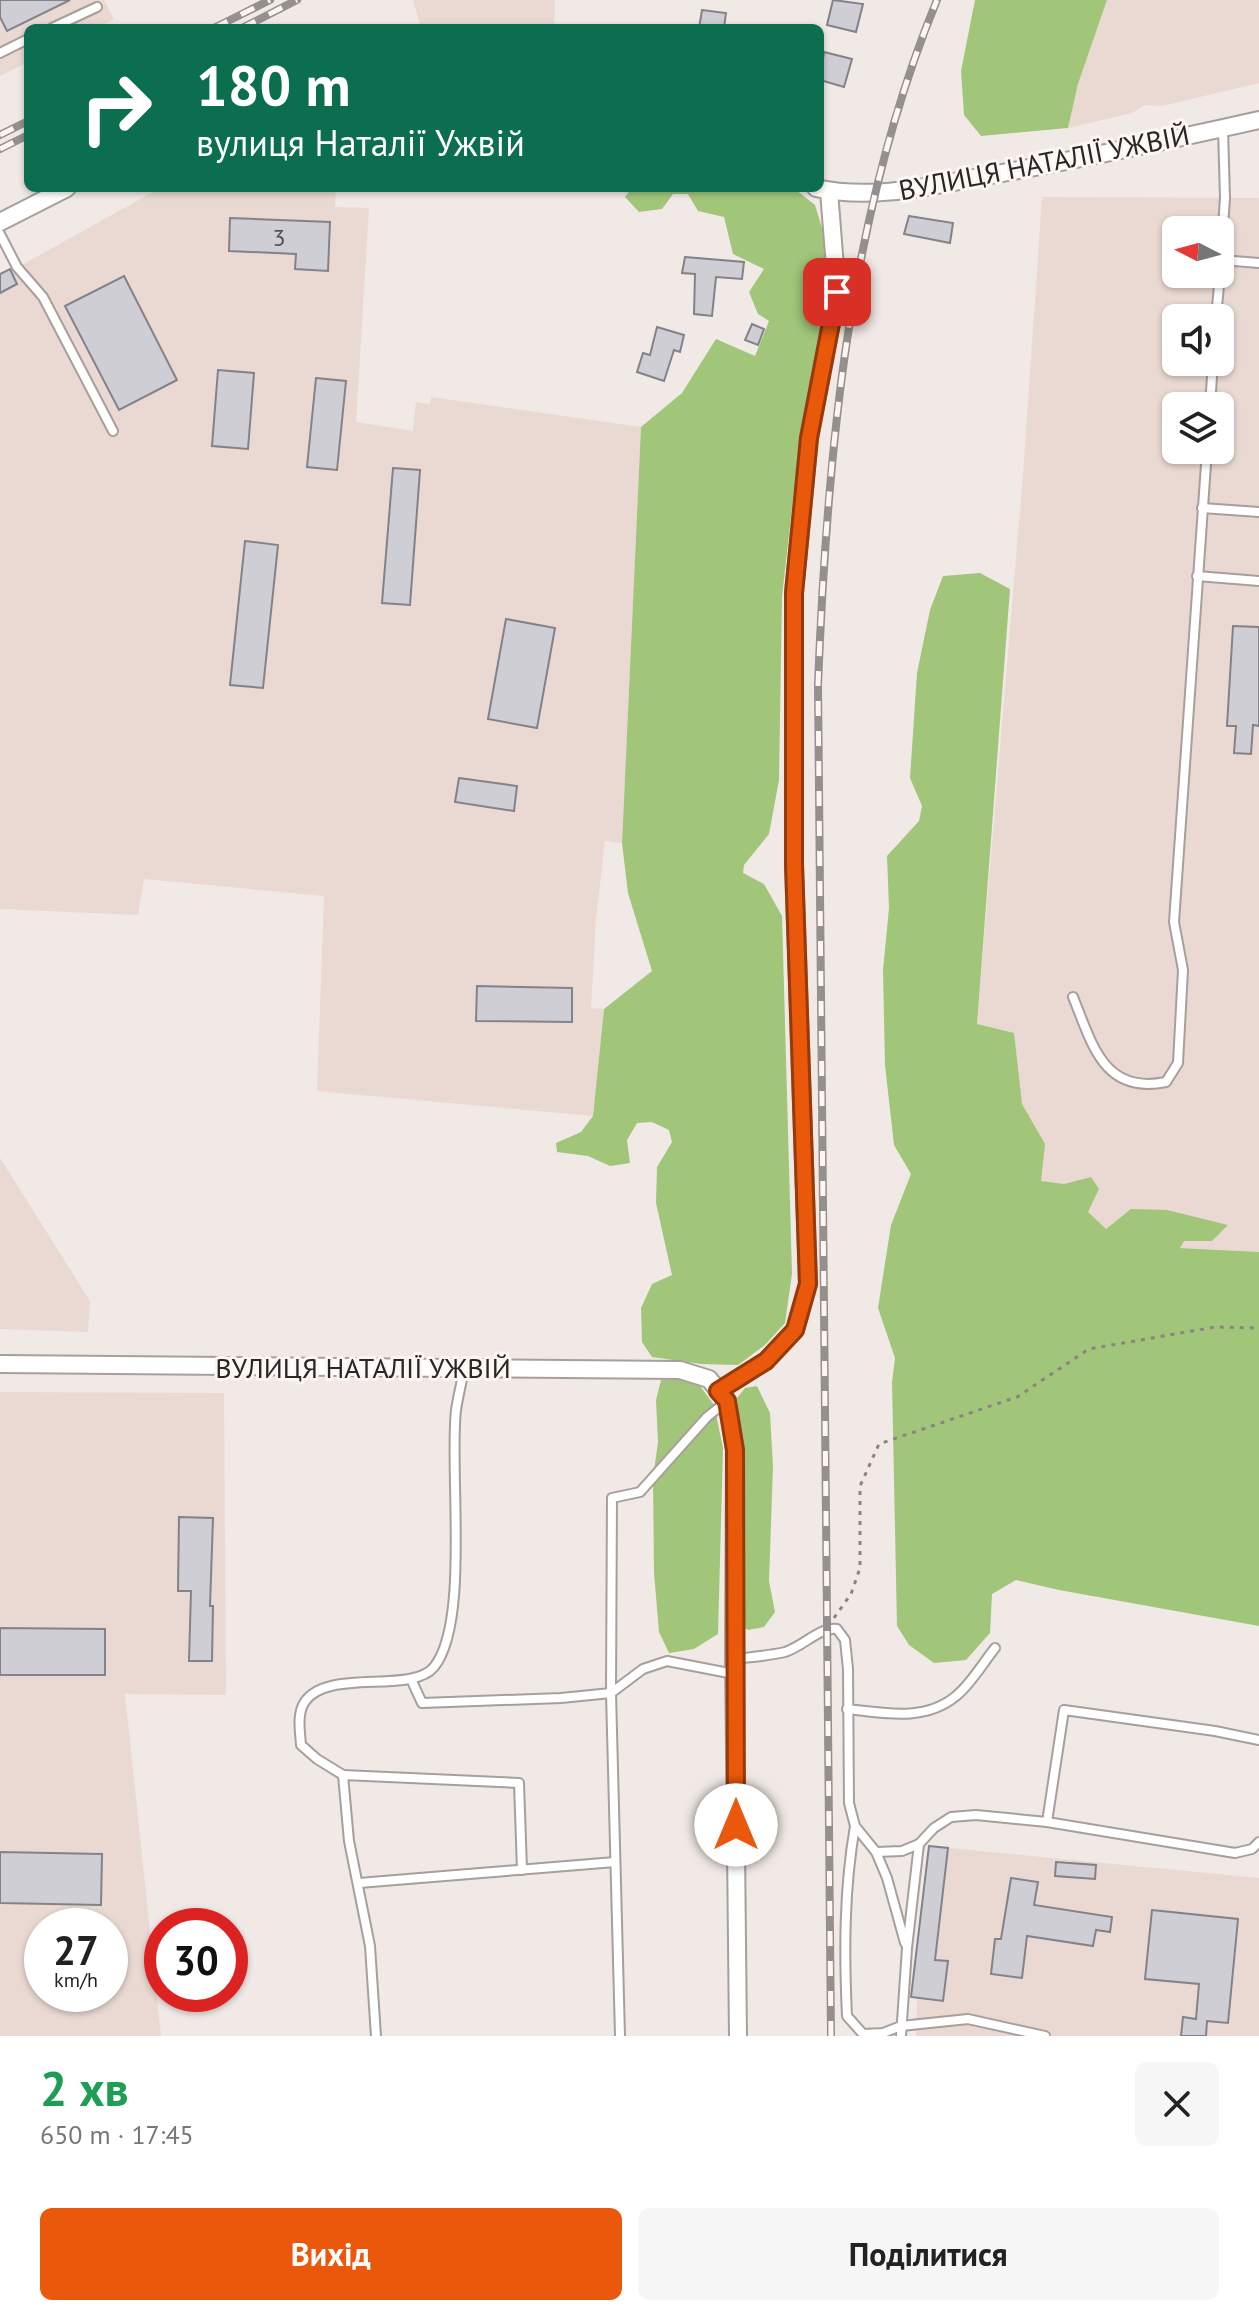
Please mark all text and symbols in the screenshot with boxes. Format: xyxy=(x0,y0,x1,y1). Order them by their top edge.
text: 180 m xyxy=(196,49,351,121)
icon: right xyxy=(64,56,168,160)
street label: ВУЛИЦЯ НАТАЛІЇ УЖВІЙ xyxy=(895,116,1193,208)
text: вулиця Наталії Ужвій xyxy=(196,119,525,166)
north arrow xyxy=(1162,216,1234,288)
map controls xyxy=(1162,216,1234,464)
house number: 3 xyxy=(272,222,286,253)
pin xyxy=(803,258,871,326)
icon: arrive xyxy=(815,270,859,314)
button: sound xyxy=(1162,304,1234,376)
button: layers xyxy=(1162,392,1234,464)
street label: ВУЛИЦЯ НАТАЛІЇ УЖВІЙ xyxy=(215,1349,511,1386)
position arrow xyxy=(694,1783,778,1867)
speed limit sign: 30 xyxy=(144,1908,248,2012)
text: 27 xyxy=(53,1924,99,1976)
text: km/h xyxy=(54,1967,98,1993)
text: 2 хв xyxy=(40,2057,129,2119)
button: close xyxy=(1135,2062,1219,2146)
text: 650 m · 17:45 xyxy=(40,2118,194,2151)
button: Вихід xyxy=(40,2208,622,2300)
button: Поділитися xyxy=(638,2208,1219,2300)

